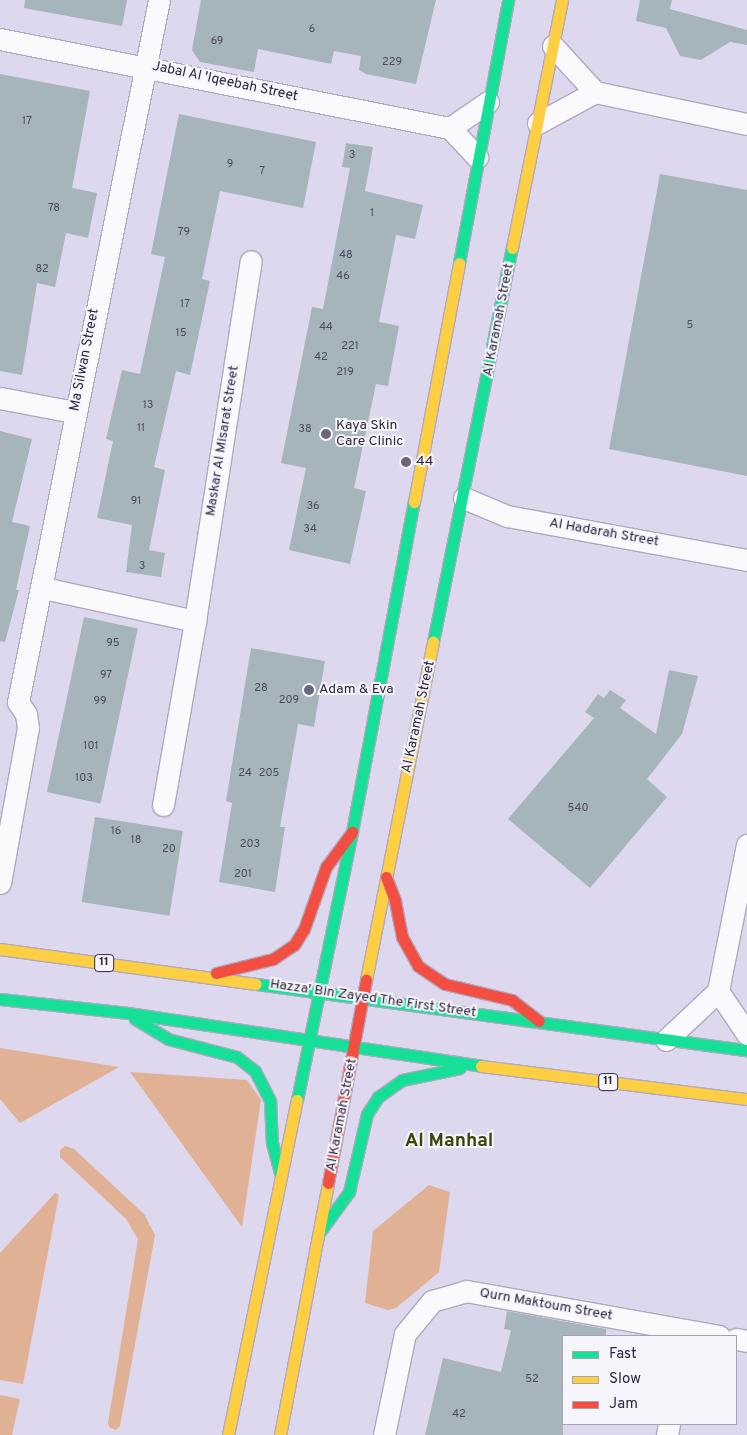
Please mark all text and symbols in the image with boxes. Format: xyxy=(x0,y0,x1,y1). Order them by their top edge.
house number: 6 xyxy=(309,22,315,36)
house number: 69 xyxy=(211,34,223,48)
house number: 229 xyxy=(382,55,402,69)
street label: Jabal Al 'Iqeebah Street xyxy=(150,58,300,106)
house number: 17 xyxy=(22,114,32,128)
house number: 3 xyxy=(349,148,355,162)
house number: 9 xyxy=(227,157,233,171)
house number: 7 xyxy=(259,164,265,178)
house number: 78 xyxy=(48,201,60,215)
house number: 1 xyxy=(370,206,374,220)
house number: 79 xyxy=(178,225,190,239)
house number: 48 xyxy=(339,248,353,262)
house number: 82 xyxy=(35,262,49,276)
street label: Al Karamah Street xyxy=(480,262,518,378)
house number: 46 xyxy=(336,269,350,283)
house number: 17 xyxy=(180,297,190,311)
street label: Ma Silwan Street xyxy=(67,307,103,413)
house number: 5 xyxy=(687,318,693,332)
house number: 44 xyxy=(319,320,333,334)
house number: 15 xyxy=(176,326,186,340)
house number: 221 xyxy=(341,339,359,353)
house number: 42 xyxy=(314,350,328,364)
street label: Maskar Al Misarat Street xyxy=(203,364,243,518)
house number: 219 xyxy=(336,365,354,379)
house number: 13 xyxy=(143,398,153,412)
place label: Kaya Skin Care Clinic xyxy=(336,418,403,451)
house number: 11 xyxy=(137,421,145,435)
house number: 38 xyxy=(298,422,312,436)
marker: Kaya Skin Care Clinic xyxy=(320,428,332,440)
place label: 44 xyxy=(416,454,433,470)
marker: 44 xyxy=(400,456,412,468)
house number: 91 xyxy=(131,494,141,508)
house number: 36 xyxy=(306,499,320,513)
street label: Al Hadarah Street xyxy=(548,515,660,551)
house number: 34 xyxy=(303,522,317,536)
house number: 3 xyxy=(139,559,145,573)
house number: 95 xyxy=(106,636,120,650)
street label: Al Karamah Street xyxy=(399,659,439,775)
house number: 97 xyxy=(100,668,112,682)
house number: 28 xyxy=(254,681,268,695)
place label: Adam & Eva xyxy=(319,682,394,698)
marker: Adam & Eva xyxy=(303,684,315,696)
house number: 209 xyxy=(279,693,299,707)
house number: 99 xyxy=(93,694,107,708)
house number: 101 xyxy=(83,739,99,753)
house number: 24 xyxy=(238,766,252,780)
house number: 205 xyxy=(259,766,279,780)
house number: 103 xyxy=(75,771,93,785)
house number: 540 xyxy=(568,801,588,815)
house number: 16 xyxy=(111,824,121,838)
house number: 18 xyxy=(131,833,141,847)
house number: 203 xyxy=(240,837,260,851)
house number: 20 xyxy=(162,842,176,856)
house number: 201 xyxy=(234,867,252,881)
road number: 11 xyxy=(94,954,114,972)
street label: Hazza' Bin Zayed The First Street xyxy=(269,976,477,1022)
street label: Al Karamah Street xyxy=(323,1057,361,1173)
road number: 11 xyxy=(598,1072,618,1092)
district label: Al Manhal xyxy=(405,1131,493,1153)
street label: Qurn Maktoum Street xyxy=(478,1285,614,1325)
legend xyxy=(562,1335,737,1425)
text: Fast xyxy=(609,1345,637,1364)
text: Slow xyxy=(609,1370,641,1389)
house number: 52 xyxy=(525,1372,539,1386)
text: Jam xyxy=(609,1395,638,1414)
house number: 42 xyxy=(452,1407,466,1421)

